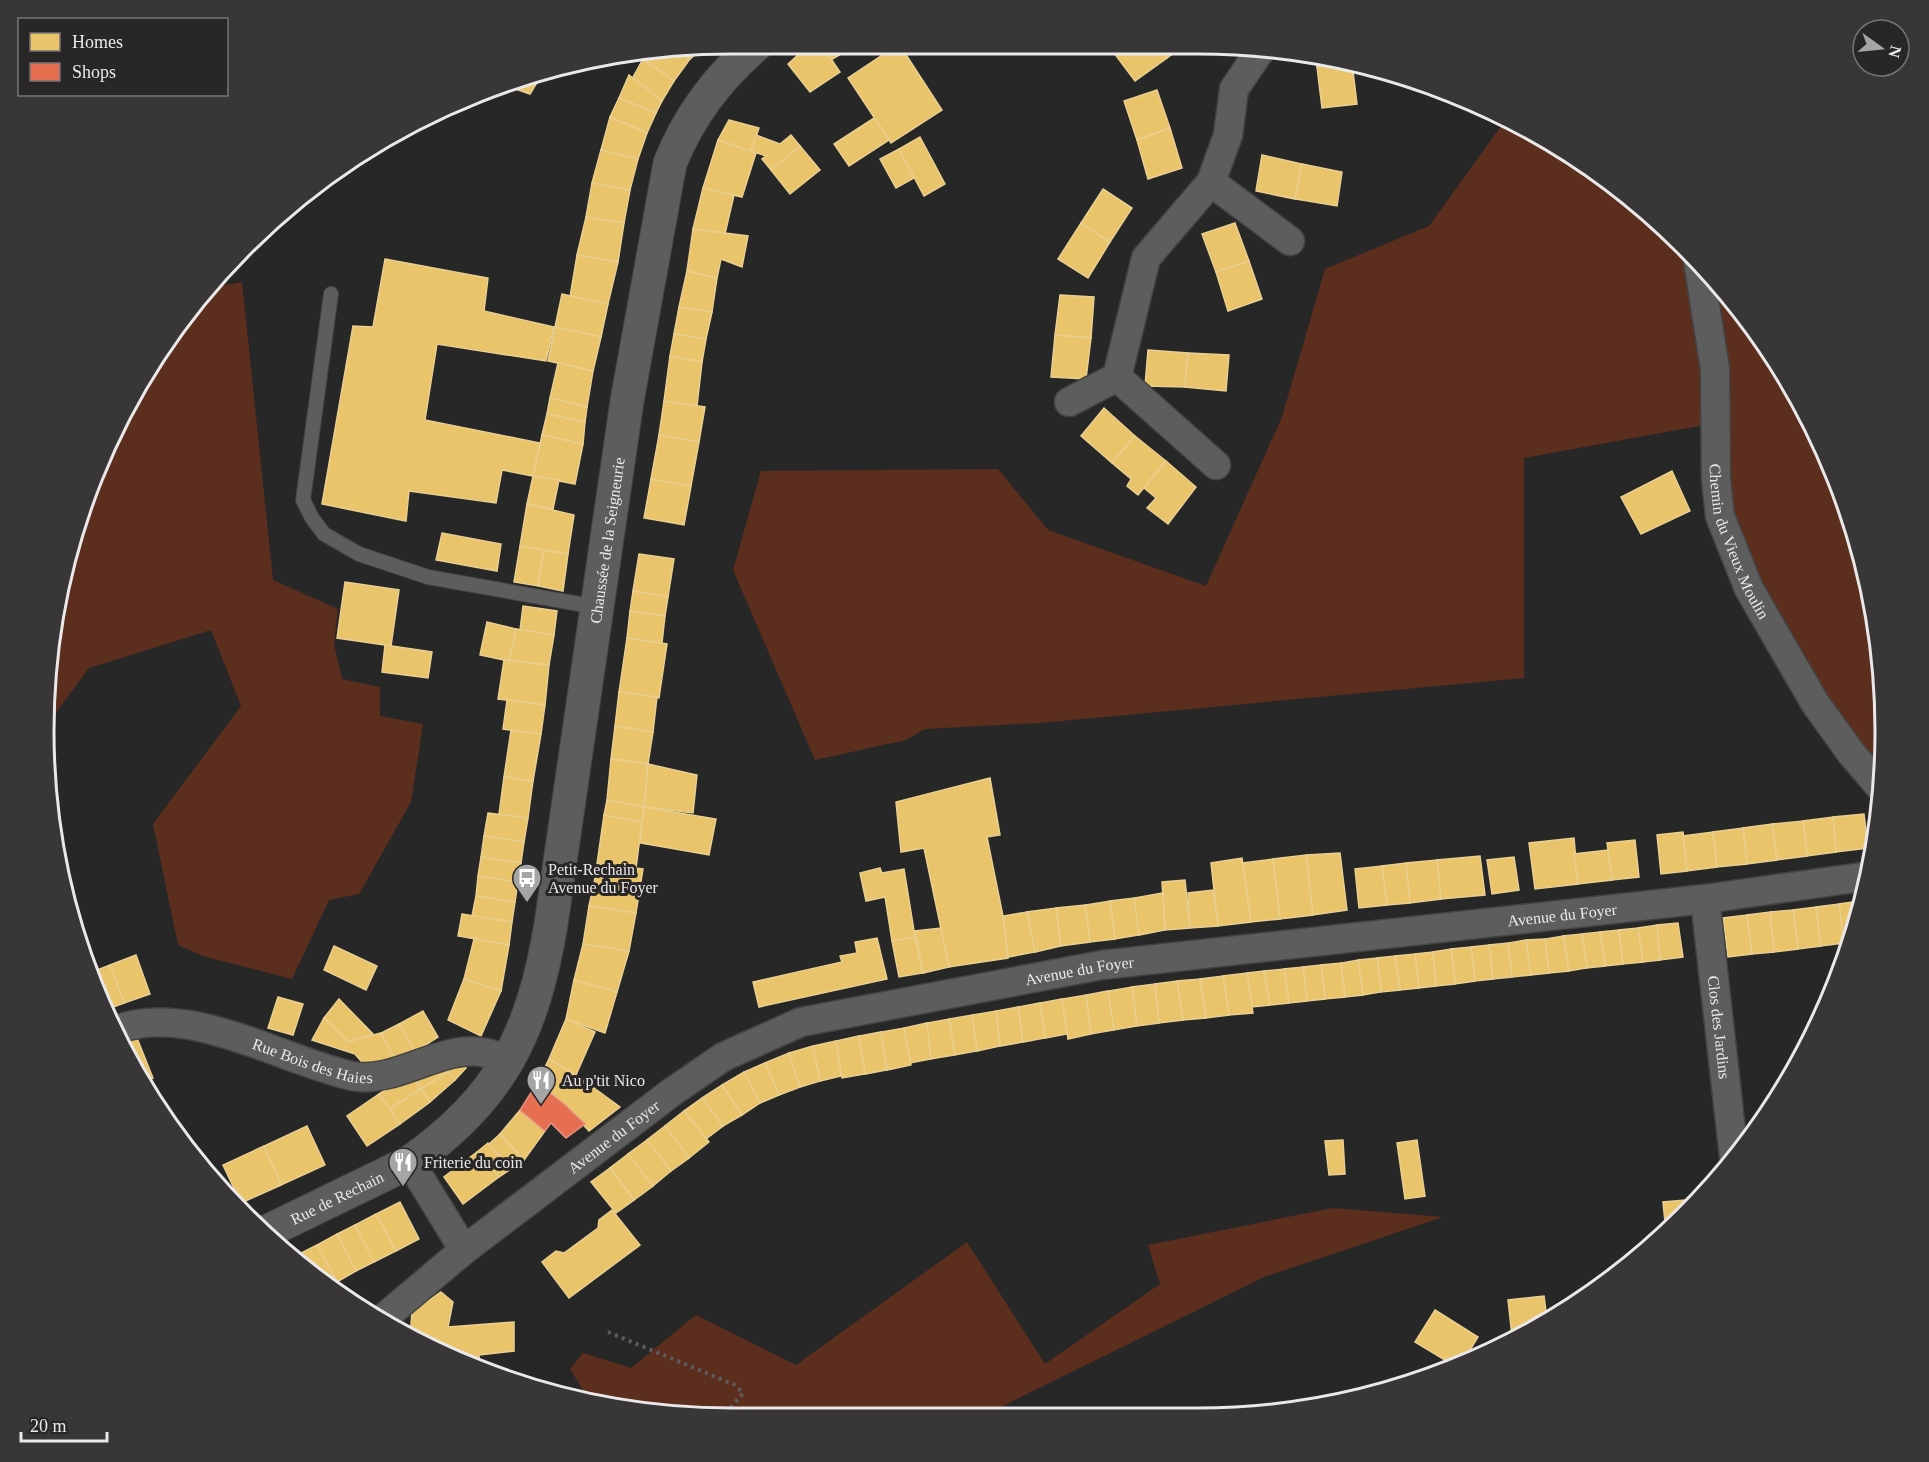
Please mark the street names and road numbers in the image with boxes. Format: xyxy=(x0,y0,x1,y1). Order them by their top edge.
street label: Chaussée de la Seigneurie xyxy=(587,456,628,625)
street label: Chemin du Vieux Moulin xyxy=(1707,464,1772,622)
street label: Avenue du Foyer xyxy=(1507,901,1618,930)
street label: Avenue du Foyer xyxy=(1024,954,1135,988)
street label: Clos des Jardins xyxy=(1705,975,1733,1080)
street label: Rue Bois des Haies xyxy=(250,1035,373,1086)
street label: Avenue du Foyer xyxy=(565,1096,663,1177)
street label: Rue de Rechain xyxy=(288,1168,386,1228)

